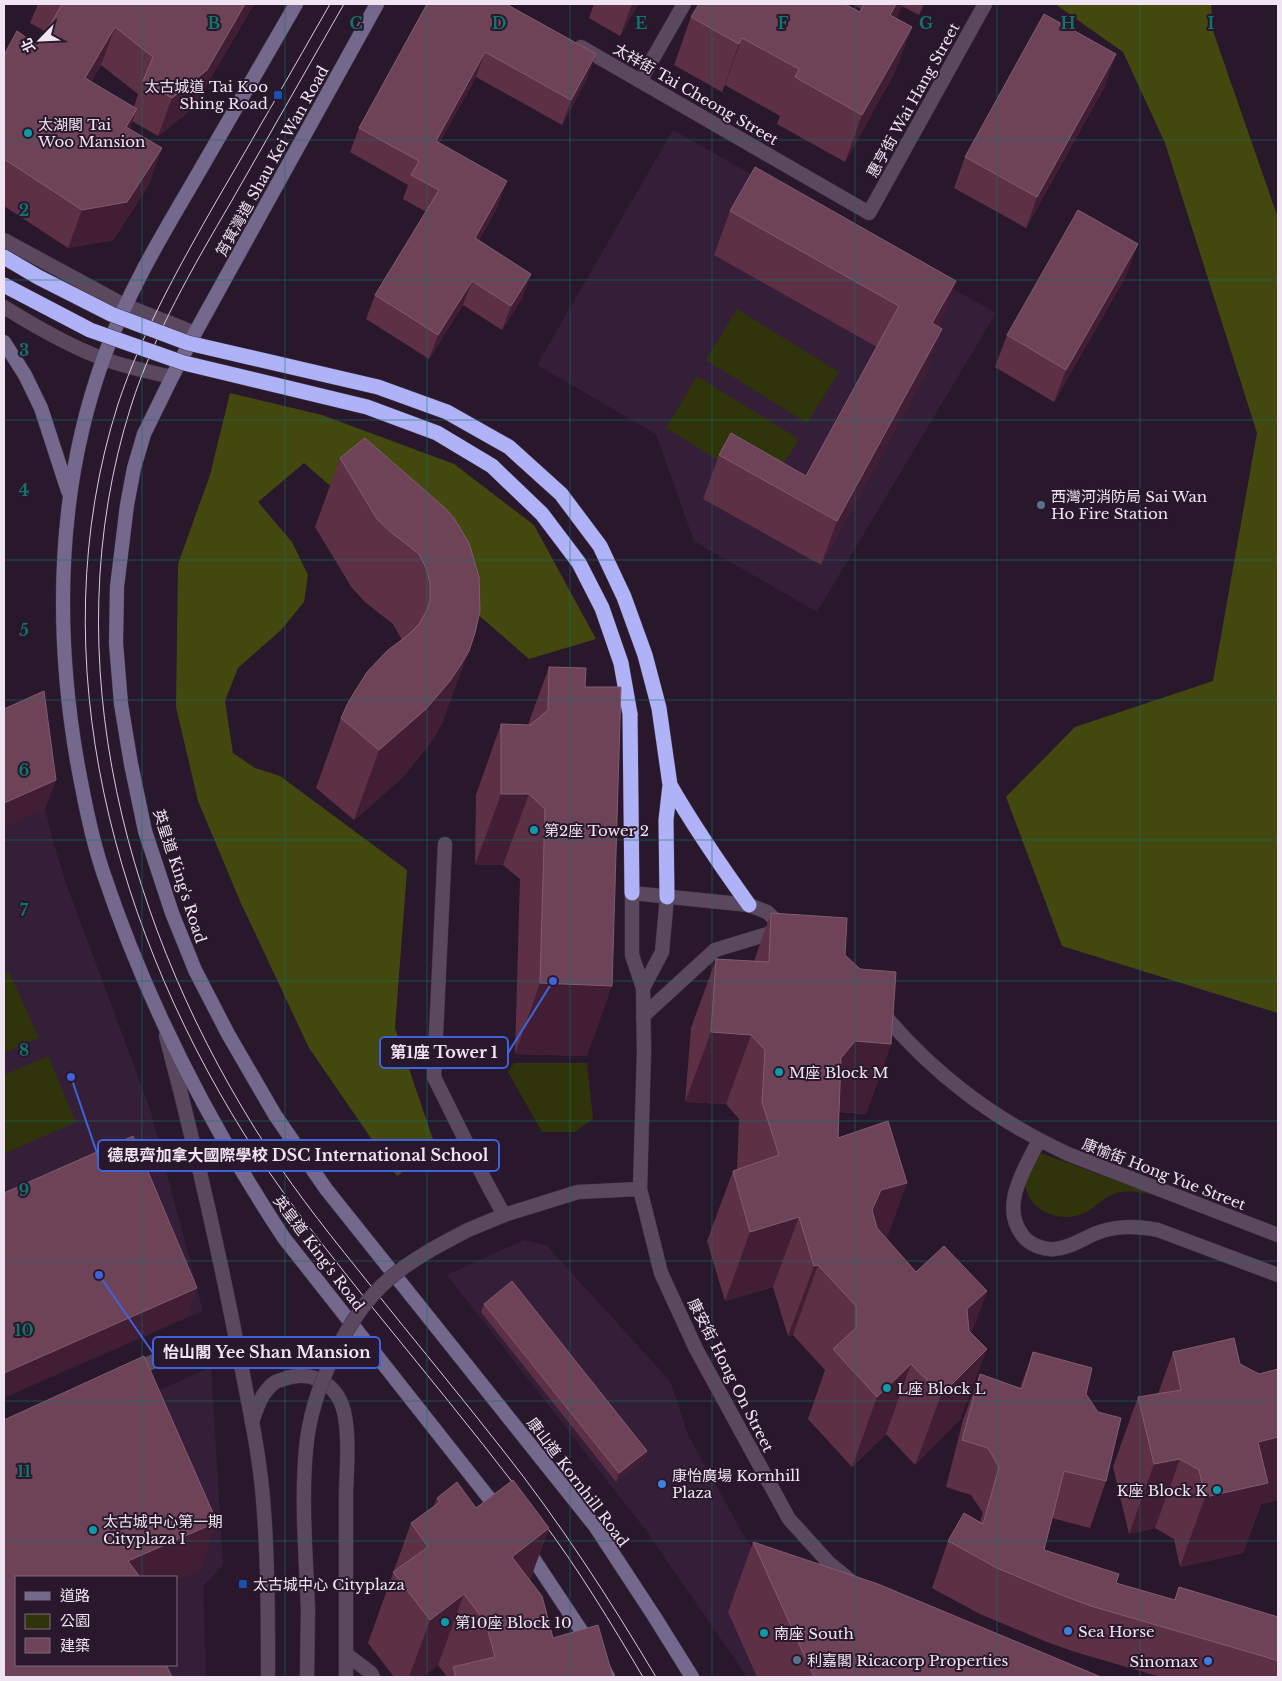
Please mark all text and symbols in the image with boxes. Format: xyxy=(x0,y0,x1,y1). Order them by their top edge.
text: B xyxy=(208,13,221,33)
text: C xyxy=(349,13,363,33)
text: D xyxy=(492,13,506,33)
text: E xyxy=(635,13,647,33)
text: F xyxy=(777,13,789,33)
text: G xyxy=(919,13,933,33)
text: H xyxy=(1060,13,1076,33)
text: I xyxy=(1208,13,1215,33)
north arrow xyxy=(15,15,65,65)
street label: 惠亨街 Wai Hang Street xyxy=(862,19,964,181)
text: 北 xyxy=(17,35,39,55)
street label: 太祥街 Tai Cheong Street xyxy=(610,39,782,149)
street label: 筲箕灣道 Shau Kei Wan Road xyxy=(212,62,332,260)
place label: 太古城道 Tai Koo Shing Road xyxy=(145,77,268,113)
marker: 太古城道 Tai Koo Shing Road xyxy=(272,89,284,101)
place label: 太湖閣 Tai Woo Mansion xyxy=(37,115,145,151)
marker: 太湖閣 Tai Woo Mansion xyxy=(22,127,34,139)
text: 2 xyxy=(19,200,29,220)
text: 3 xyxy=(19,340,29,360)
text: 4 xyxy=(19,480,29,500)
place label: 西灣河消防局 Sai Wan Ho Fire Station xyxy=(1051,487,1207,523)
marker: 西灣河消防局 Sai Wan Ho Fire Station xyxy=(1035,499,1047,511)
text: 5 xyxy=(19,620,29,640)
text: 6 xyxy=(19,760,30,780)
street label: 英皇道 King's Road xyxy=(149,807,211,945)
place label: 第2座 Tower 2 xyxy=(544,821,649,840)
marker: 第2座 Tower 2 xyxy=(528,824,540,836)
text: 7 xyxy=(20,900,29,920)
callout: 第1座 Tower 1 xyxy=(380,1037,508,1068)
text: 8 xyxy=(19,1040,29,1060)
text: 第1座 Tower 1 xyxy=(390,1042,498,1062)
place label: M座 Block M xyxy=(789,1063,889,1082)
marker: M座 Block M xyxy=(773,1066,785,1078)
street label: 康愉街 Hong Yue Street xyxy=(1080,1134,1249,1214)
callout: 德思齊加拿大國際學校 DSC International School xyxy=(98,1140,499,1171)
text: 德思齊加拿大國際學校 DSC International School xyxy=(108,1145,489,1165)
text: 9 xyxy=(19,1180,30,1200)
street label: 英皇道 King's Road xyxy=(269,1192,369,1314)
street label: 康安街 Hong On Street xyxy=(684,1295,778,1455)
text: 10 xyxy=(14,1320,34,1340)
callout: 怡山閣 Yee Shan Mansion xyxy=(153,1337,380,1368)
text: 怡山閣 Yee Shan Mansion xyxy=(163,1342,371,1362)
place label: L座 Block L xyxy=(897,1379,986,1398)
marker: L座 Block L xyxy=(881,1382,893,1394)
street label: 康山道 Kornhill Road xyxy=(523,1413,633,1551)
text: 11 xyxy=(17,1461,31,1481)
place label: 康怡廣場 Kornhill Plaza xyxy=(672,1466,800,1502)
marker: 康怡廣場 Kornhill Plaza xyxy=(656,1478,668,1490)
place label: K座 Block K xyxy=(1117,1481,1207,1500)
marker: K座 Block K xyxy=(1211,1484,1223,1496)
place label: 太古城中心第一期 Cityplaza I xyxy=(103,1512,223,1548)
marker: 太古城中心第一期 Cityplaza I xyxy=(87,1524,99,1536)
place label: 太古城中心 Cityplaza xyxy=(253,1575,405,1594)
legend xyxy=(15,1576,178,1666)
marker: 太古城中心 Cityplaza xyxy=(237,1578,249,1590)
text: 道路 xyxy=(60,1586,90,1605)
text: 公園 xyxy=(60,1611,90,1630)
place label: 第10座 Block 10 xyxy=(455,1613,572,1632)
marker: 第10座 Block 10 xyxy=(439,1616,451,1628)
place label: Sea Horse xyxy=(1078,1622,1155,1641)
place label: 南座 South xyxy=(774,1624,854,1643)
marker: Sea Horse xyxy=(1062,1625,1074,1637)
marker: 南座 South xyxy=(758,1627,770,1639)
text: 建築 xyxy=(60,1636,90,1655)
place label: 利嘉閣 Ricacorp Properties xyxy=(807,1651,1009,1670)
place label: Sinomax xyxy=(1130,1652,1198,1671)
marker: 利嘉閣 Ricacorp Properties xyxy=(791,1654,803,1666)
marker: Sinomax xyxy=(1202,1655,1214,1667)

